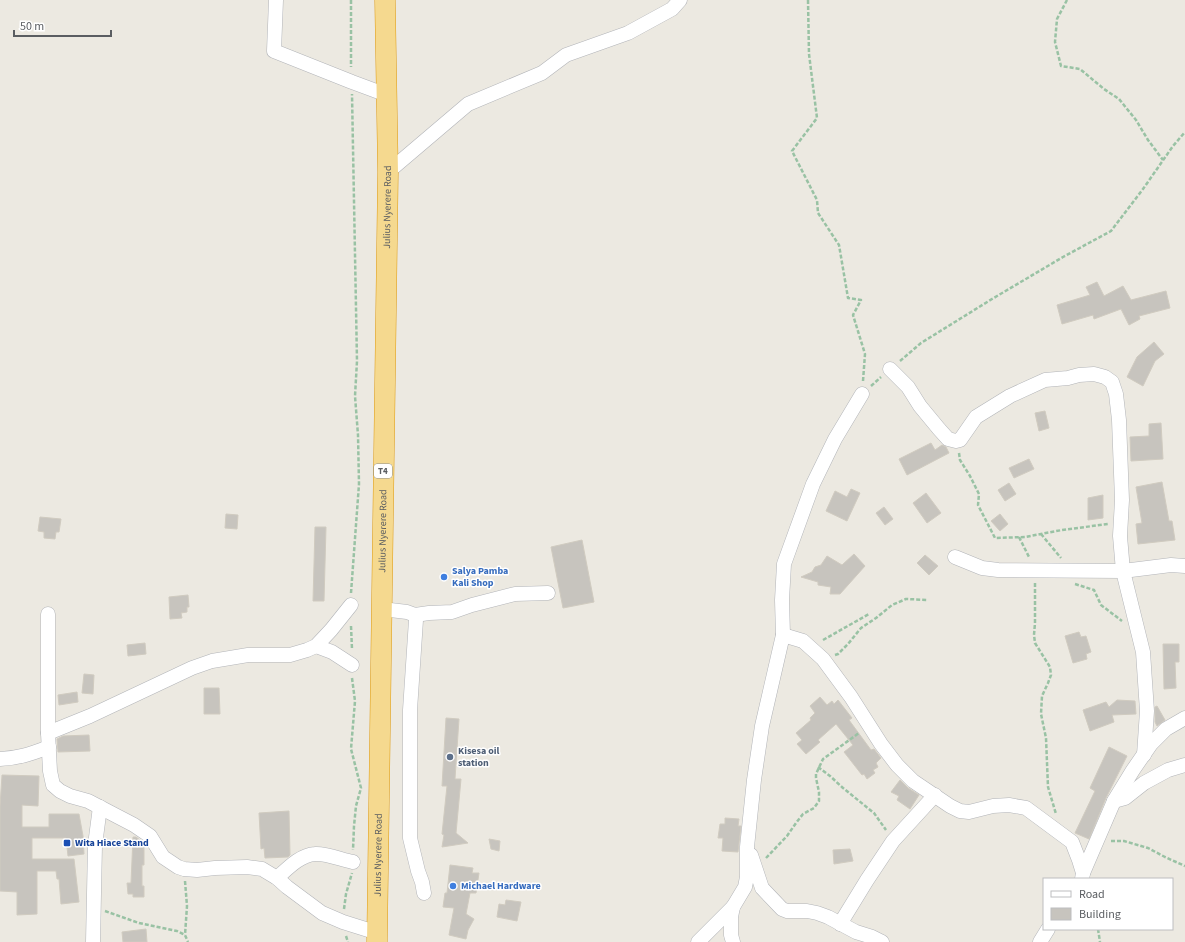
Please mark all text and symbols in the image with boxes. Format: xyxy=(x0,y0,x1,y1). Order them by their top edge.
scale bar xyxy=(14,12,111,38)
text: 50 m xyxy=(20,18,44,35)
street label: Julius Nyerere Road xyxy=(380,165,395,249)
road number: T4 xyxy=(374,464,392,478)
street label: Julius Nyerere Road xyxy=(375,489,390,573)
place label: Salya Pamba Kali Shop xyxy=(452,564,508,590)
marker: Salya Pamba Kali Shop xyxy=(439,572,449,582)
place label: Kisesa oil station xyxy=(458,744,500,770)
marker: Kisesa oil station xyxy=(445,752,455,762)
street label: Julius Nyerere Road xyxy=(371,813,386,897)
place label: Wita Hiace Stand xyxy=(75,836,149,850)
marker: Wita Hiace Stand xyxy=(62,838,72,848)
legend xyxy=(1043,878,1173,930)
place label: Michael Hardware xyxy=(461,879,541,893)
marker: Michael Hardware xyxy=(448,881,458,891)
text: Road xyxy=(1079,886,1105,903)
text: Building xyxy=(1079,906,1121,923)

